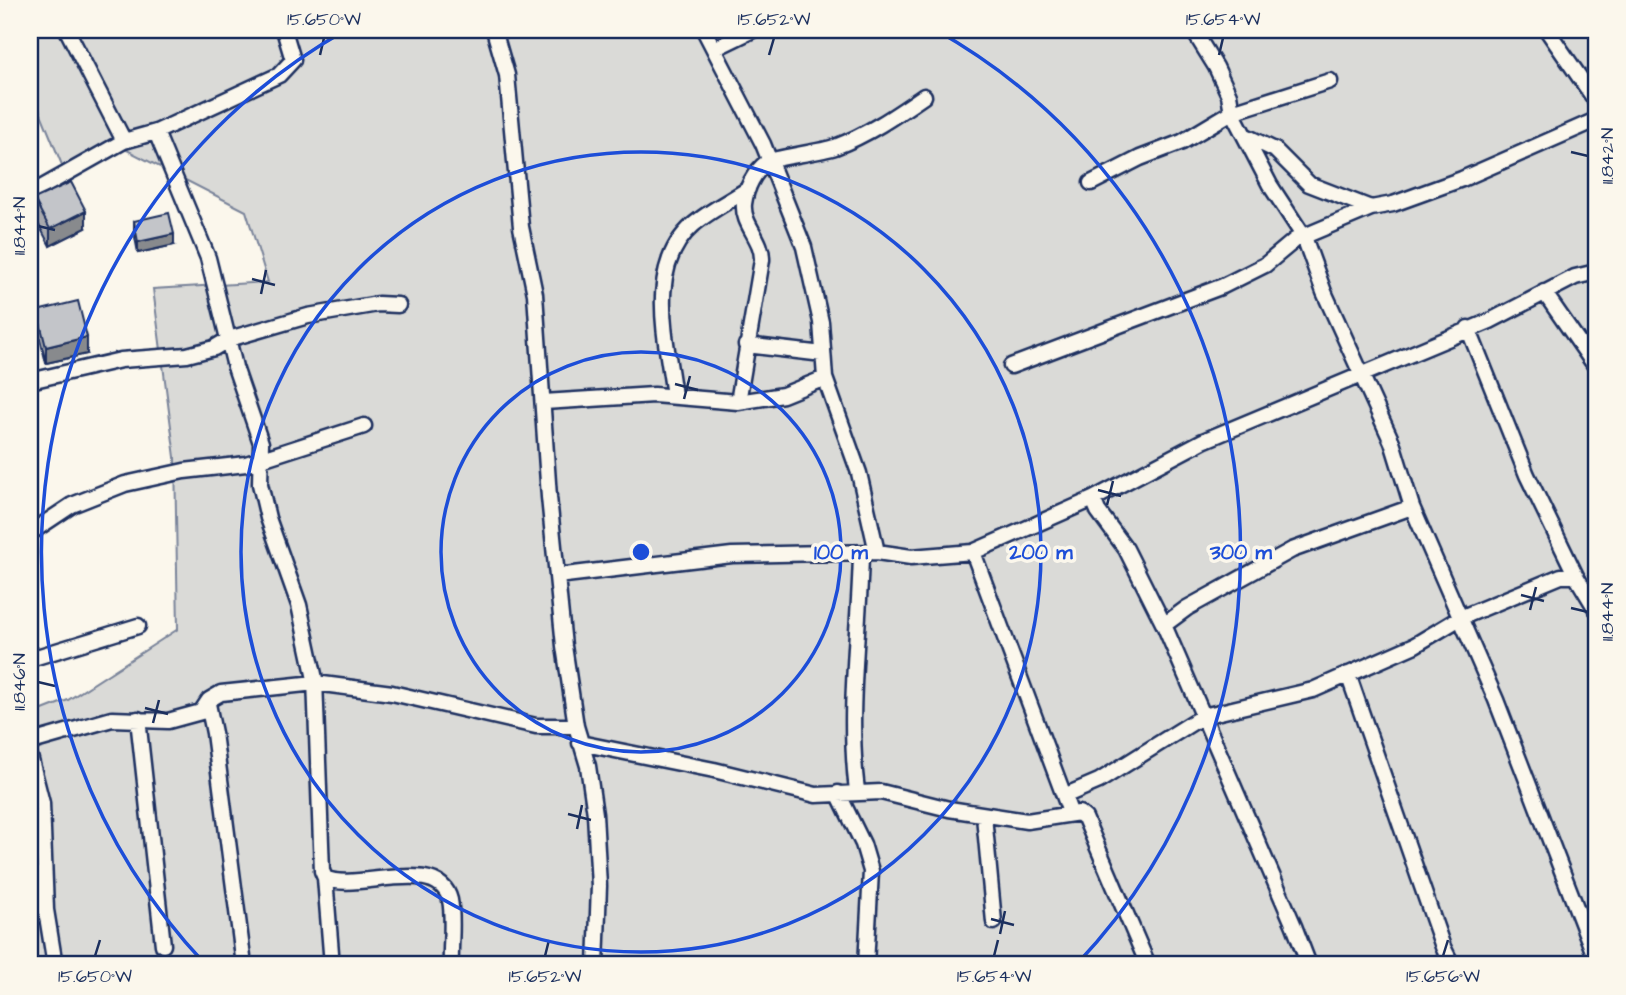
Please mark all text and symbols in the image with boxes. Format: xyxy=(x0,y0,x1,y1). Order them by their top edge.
text: 15.650°W xyxy=(287,7,361,32)
text: 15.652°W xyxy=(738,7,810,32)
text: 15.654°W xyxy=(1186,7,1260,32)
text: 11.842°N xyxy=(1595,128,1620,184)
text: 11.844°N xyxy=(7,197,32,255)
text: 100 m xyxy=(814,538,869,567)
text: 200 m xyxy=(1008,538,1073,567)
text: 300 m xyxy=(1209,538,1273,567)
centre of rings xyxy=(629,540,653,564)
text: 11.844°N xyxy=(1595,583,1620,641)
text: 11.846°N xyxy=(7,653,32,711)
text: 15.650°W xyxy=(58,964,132,989)
text: 15.652°W xyxy=(509,964,581,989)
text: 15.654°W xyxy=(957,964,1031,989)
text: 15.656°W xyxy=(1406,964,1480,989)

